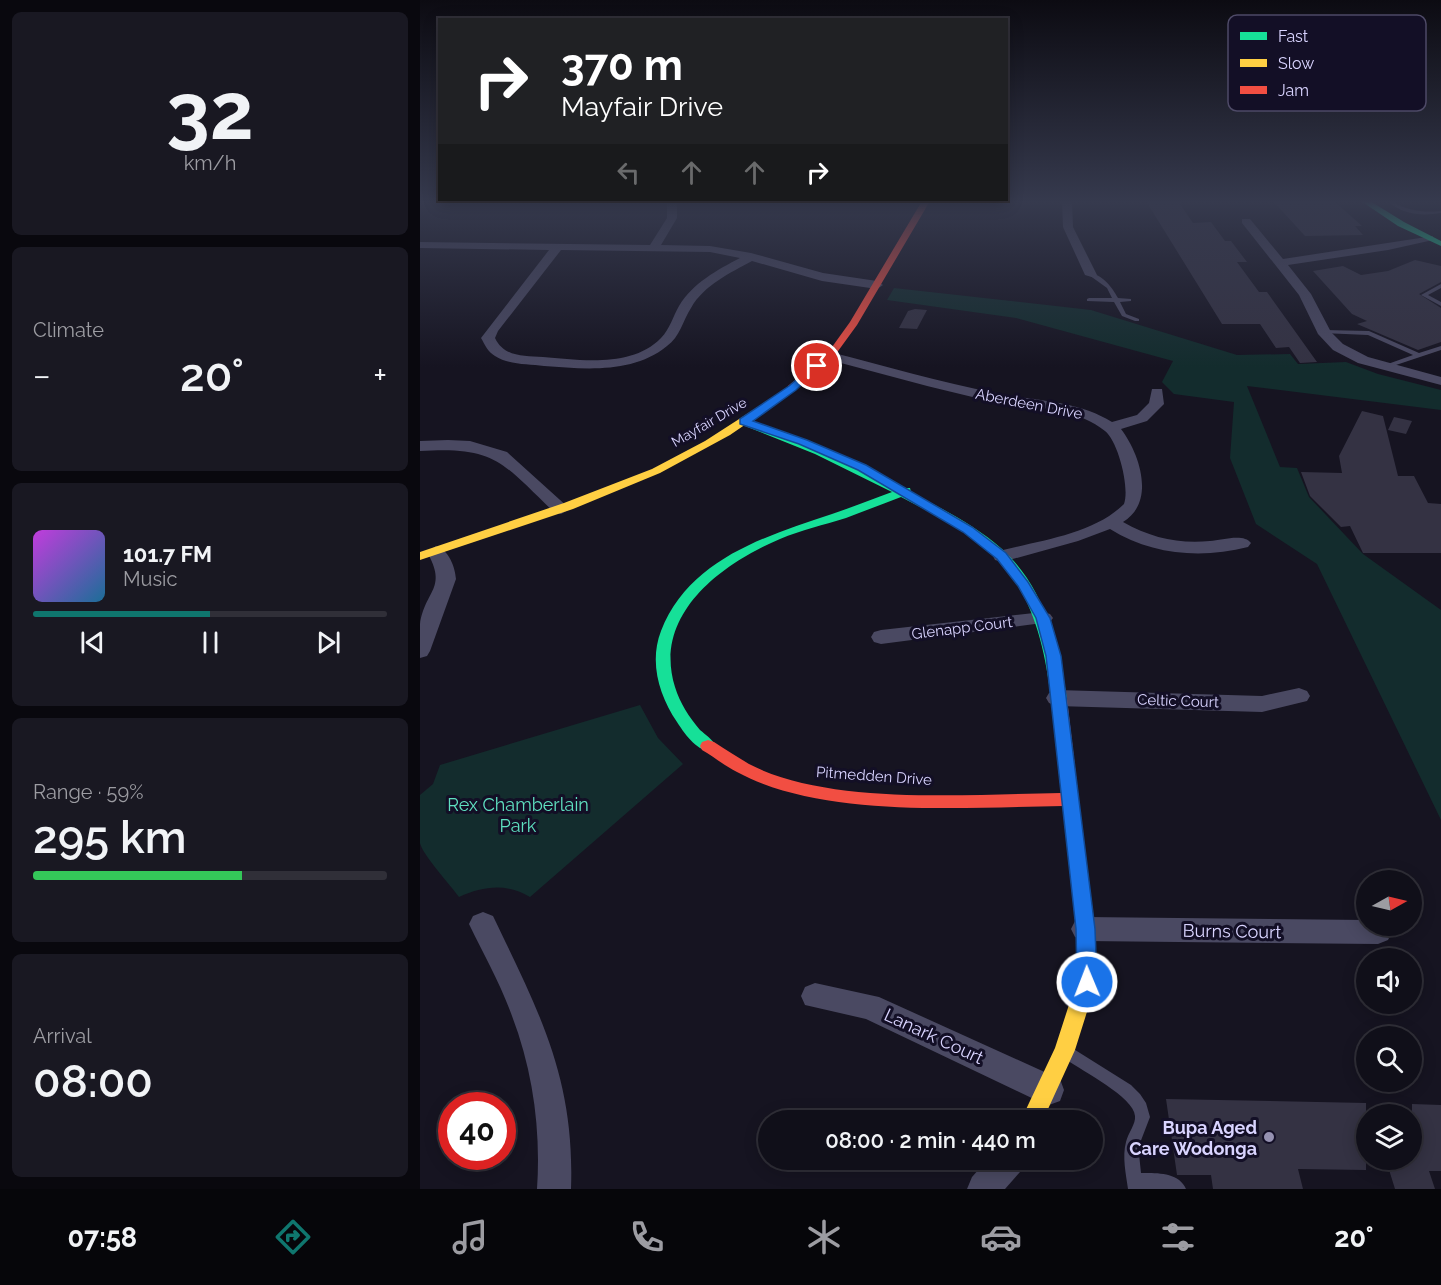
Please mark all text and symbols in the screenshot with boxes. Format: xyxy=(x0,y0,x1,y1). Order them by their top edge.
legend xyxy=(1228,15,1426,111)
text: Fast xyxy=(1278,27,1309,46)
text: 370 m xyxy=(561,41,683,90)
icon: right xyxy=(462,42,540,120)
text: Slow xyxy=(1278,54,1314,73)
text: 32 xyxy=(166,66,254,157)
text: Jam xyxy=(1278,81,1309,100)
text: Mayfair Drive xyxy=(561,91,723,122)
text: km/h xyxy=(184,151,236,175)
icon: left xyxy=(612,156,645,189)
icon: ahead xyxy=(675,156,708,189)
icon: ahead xyxy=(738,156,771,189)
icon: right xyxy=(801,156,834,189)
text: Climate xyxy=(33,318,104,342)
pin xyxy=(791,340,842,391)
text: 20° xyxy=(180,349,244,402)
icon: arrive xyxy=(800,349,833,382)
text: − xyxy=(33,356,51,395)
text: + xyxy=(373,356,387,395)
street label: Aberdeen Drive xyxy=(974,385,1084,423)
street label: Mayfair Drive xyxy=(669,394,749,450)
text: 101.7 FM xyxy=(123,541,212,567)
text: Music xyxy=(123,567,177,591)
street label: Glenapp Court xyxy=(911,613,1013,643)
icon: previous xyxy=(76,626,109,659)
icon: pause xyxy=(194,626,227,659)
icon: next xyxy=(312,626,345,659)
street label: Celtic Court xyxy=(1137,691,1219,711)
street label: Pitmedden Drive xyxy=(815,763,933,789)
text: Range · 59% xyxy=(33,780,143,804)
park label: Rex Chamberlain Park xyxy=(447,794,589,836)
text: 295 km xyxy=(33,811,187,864)
north arrow xyxy=(1356,870,1422,936)
map controls xyxy=(1356,870,1422,1170)
street label: Burns Court xyxy=(1182,920,1282,942)
button: sound xyxy=(1356,948,1422,1014)
position arrow xyxy=(1055,950,1119,1014)
street label: Lanark Court xyxy=(881,1004,987,1068)
text: Arrival xyxy=(33,1024,92,1048)
button: search xyxy=(1356,1026,1422,1092)
text: 08:00 xyxy=(33,1055,153,1108)
speed limit sign: 40 xyxy=(438,1092,516,1170)
button: layers xyxy=(1356,1104,1422,1170)
place label: Bupa Aged Care Wodonga xyxy=(1129,1117,1257,1159)
text: 08:00 · 2 min · 440 m xyxy=(825,1127,1036,1153)
marker: Bupa Aged Care Wodonga xyxy=(1262,1130,1276,1144)
icon: directions xyxy=(272,1216,314,1258)
icon: music xyxy=(449,1216,491,1258)
icon: phone xyxy=(626,1216,668,1258)
icon: climate xyxy=(803,1216,845,1258)
icon: car xyxy=(980,1216,1022,1258)
icon: filters xyxy=(1157,1216,1199,1258)
text: 07:58 xyxy=(68,1222,137,1253)
text: 20° xyxy=(1334,1222,1373,1253)

